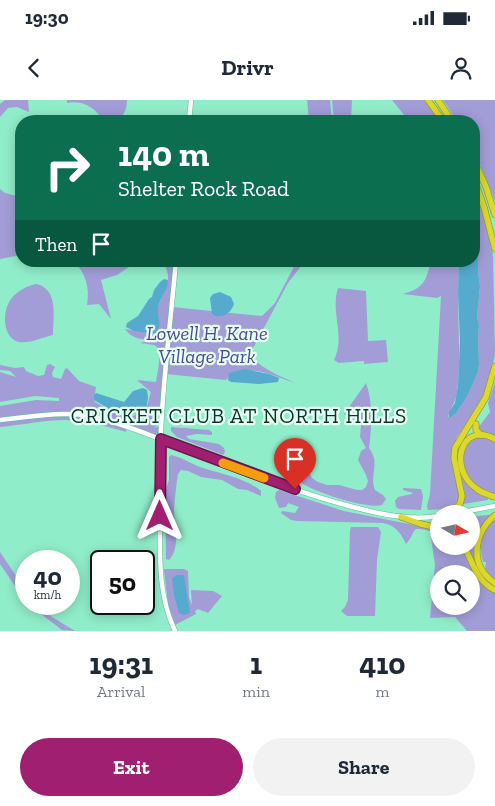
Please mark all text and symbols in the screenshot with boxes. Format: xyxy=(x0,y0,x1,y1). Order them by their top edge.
text: 19:30 xyxy=(25,6,69,29)
icon: back xyxy=(20,54,48,82)
text: Drivr xyxy=(221,54,274,81)
icon: person xyxy=(447,54,475,82)
text: 140 m xyxy=(118,133,209,175)
icon: right xyxy=(35,135,100,200)
text: Shelter Rock Road xyxy=(118,175,289,202)
icon: arrive xyxy=(87,230,115,258)
text: Then xyxy=(35,233,77,256)
park label: Lowell H. Kane Village Park xyxy=(146,321,268,368)
district label: CRICKET CLUB AT NORTH HILLS xyxy=(71,403,407,428)
pin xyxy=(274,438,316,489)
icon: arrive xyxy=(281,445,309,473)
position arrow xyxy=(133,489,185,541)
north arrow xyxy=(430,505,480,555)
map controls xyxy=(430,505,480,615)
speed limit sign: 50 xyxy=(90,550,155,615)
text: 40 xyxy=(33,561,62,591)
button: search xyxy=(430,565,480,615)
text: km/h xyxy=(34,588,61,602)
text: 19:31 xyxy=(89,646,153,682)
text: 1 xyxy=(250,646,262,682)
text: 410 xyxy=(359,646,406,682)
text: Arrival xyxy=(97,682,145,701)
text: min xyxy=(242,682,270,701)
text: m xyxy=(375,682,389,701)
button: Exit xyxy=(20,738,243,796)
button: Share xyxy=(253,738,475,796)

